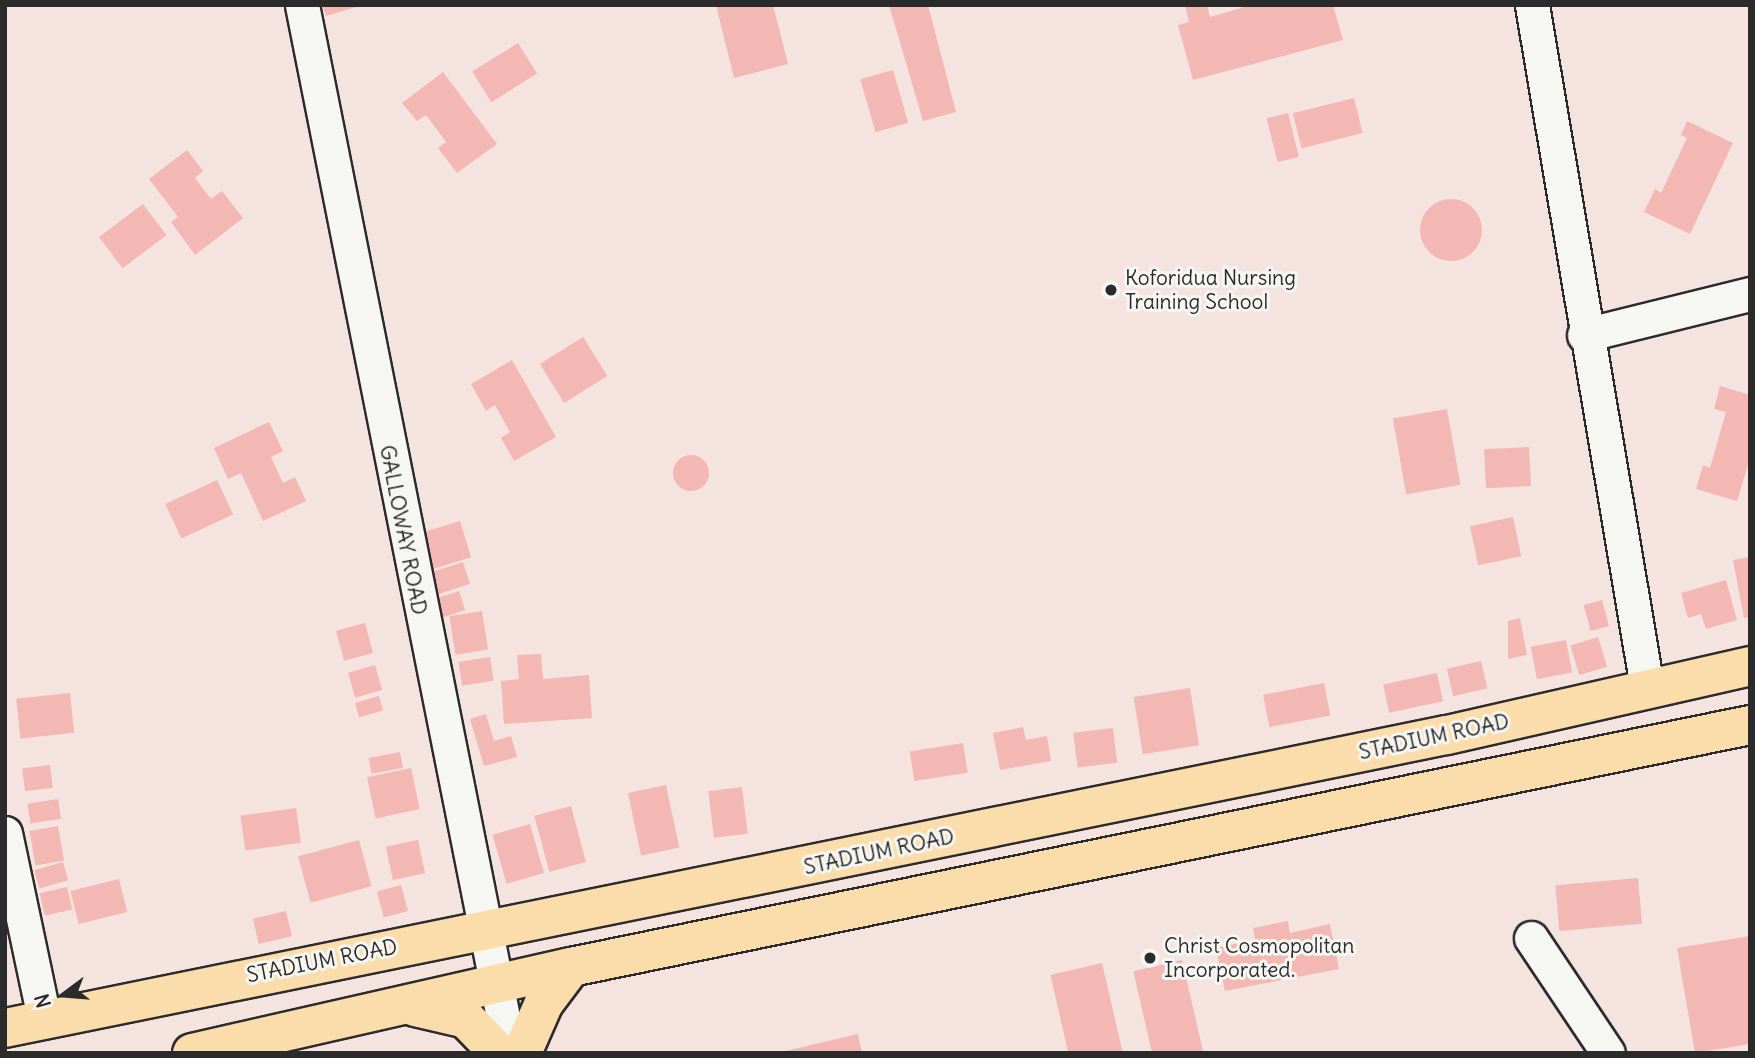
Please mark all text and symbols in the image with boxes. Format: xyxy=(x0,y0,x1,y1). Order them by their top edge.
place label: Koforidua Nursing Training School xyxy=(1125,265,1296,315)
marker: Koforidua Nursing Training School xyxy=(1103,282,1119,298)
street label: GALLOWAY ROAD xyxy=(374,443,432,617)
street label: STADIUM ROAD xyxy=(1356,709,1512,765)
street label: STADIUM ROAD xyxy=(801,824,957,880)
place label: Christ Cosmopolitan Incorporated. xyxy=(1164,933,1354,983)
street label: STADIUM ROAD xyxy=(244,934,400,988)
marker: Christ Cosmopolitan Incorporated. xyxy=(1142,950,1158,966)
north arrow xyxy=(28,960,98,1030)
text: N xyxy=(29,991,56,1010)

